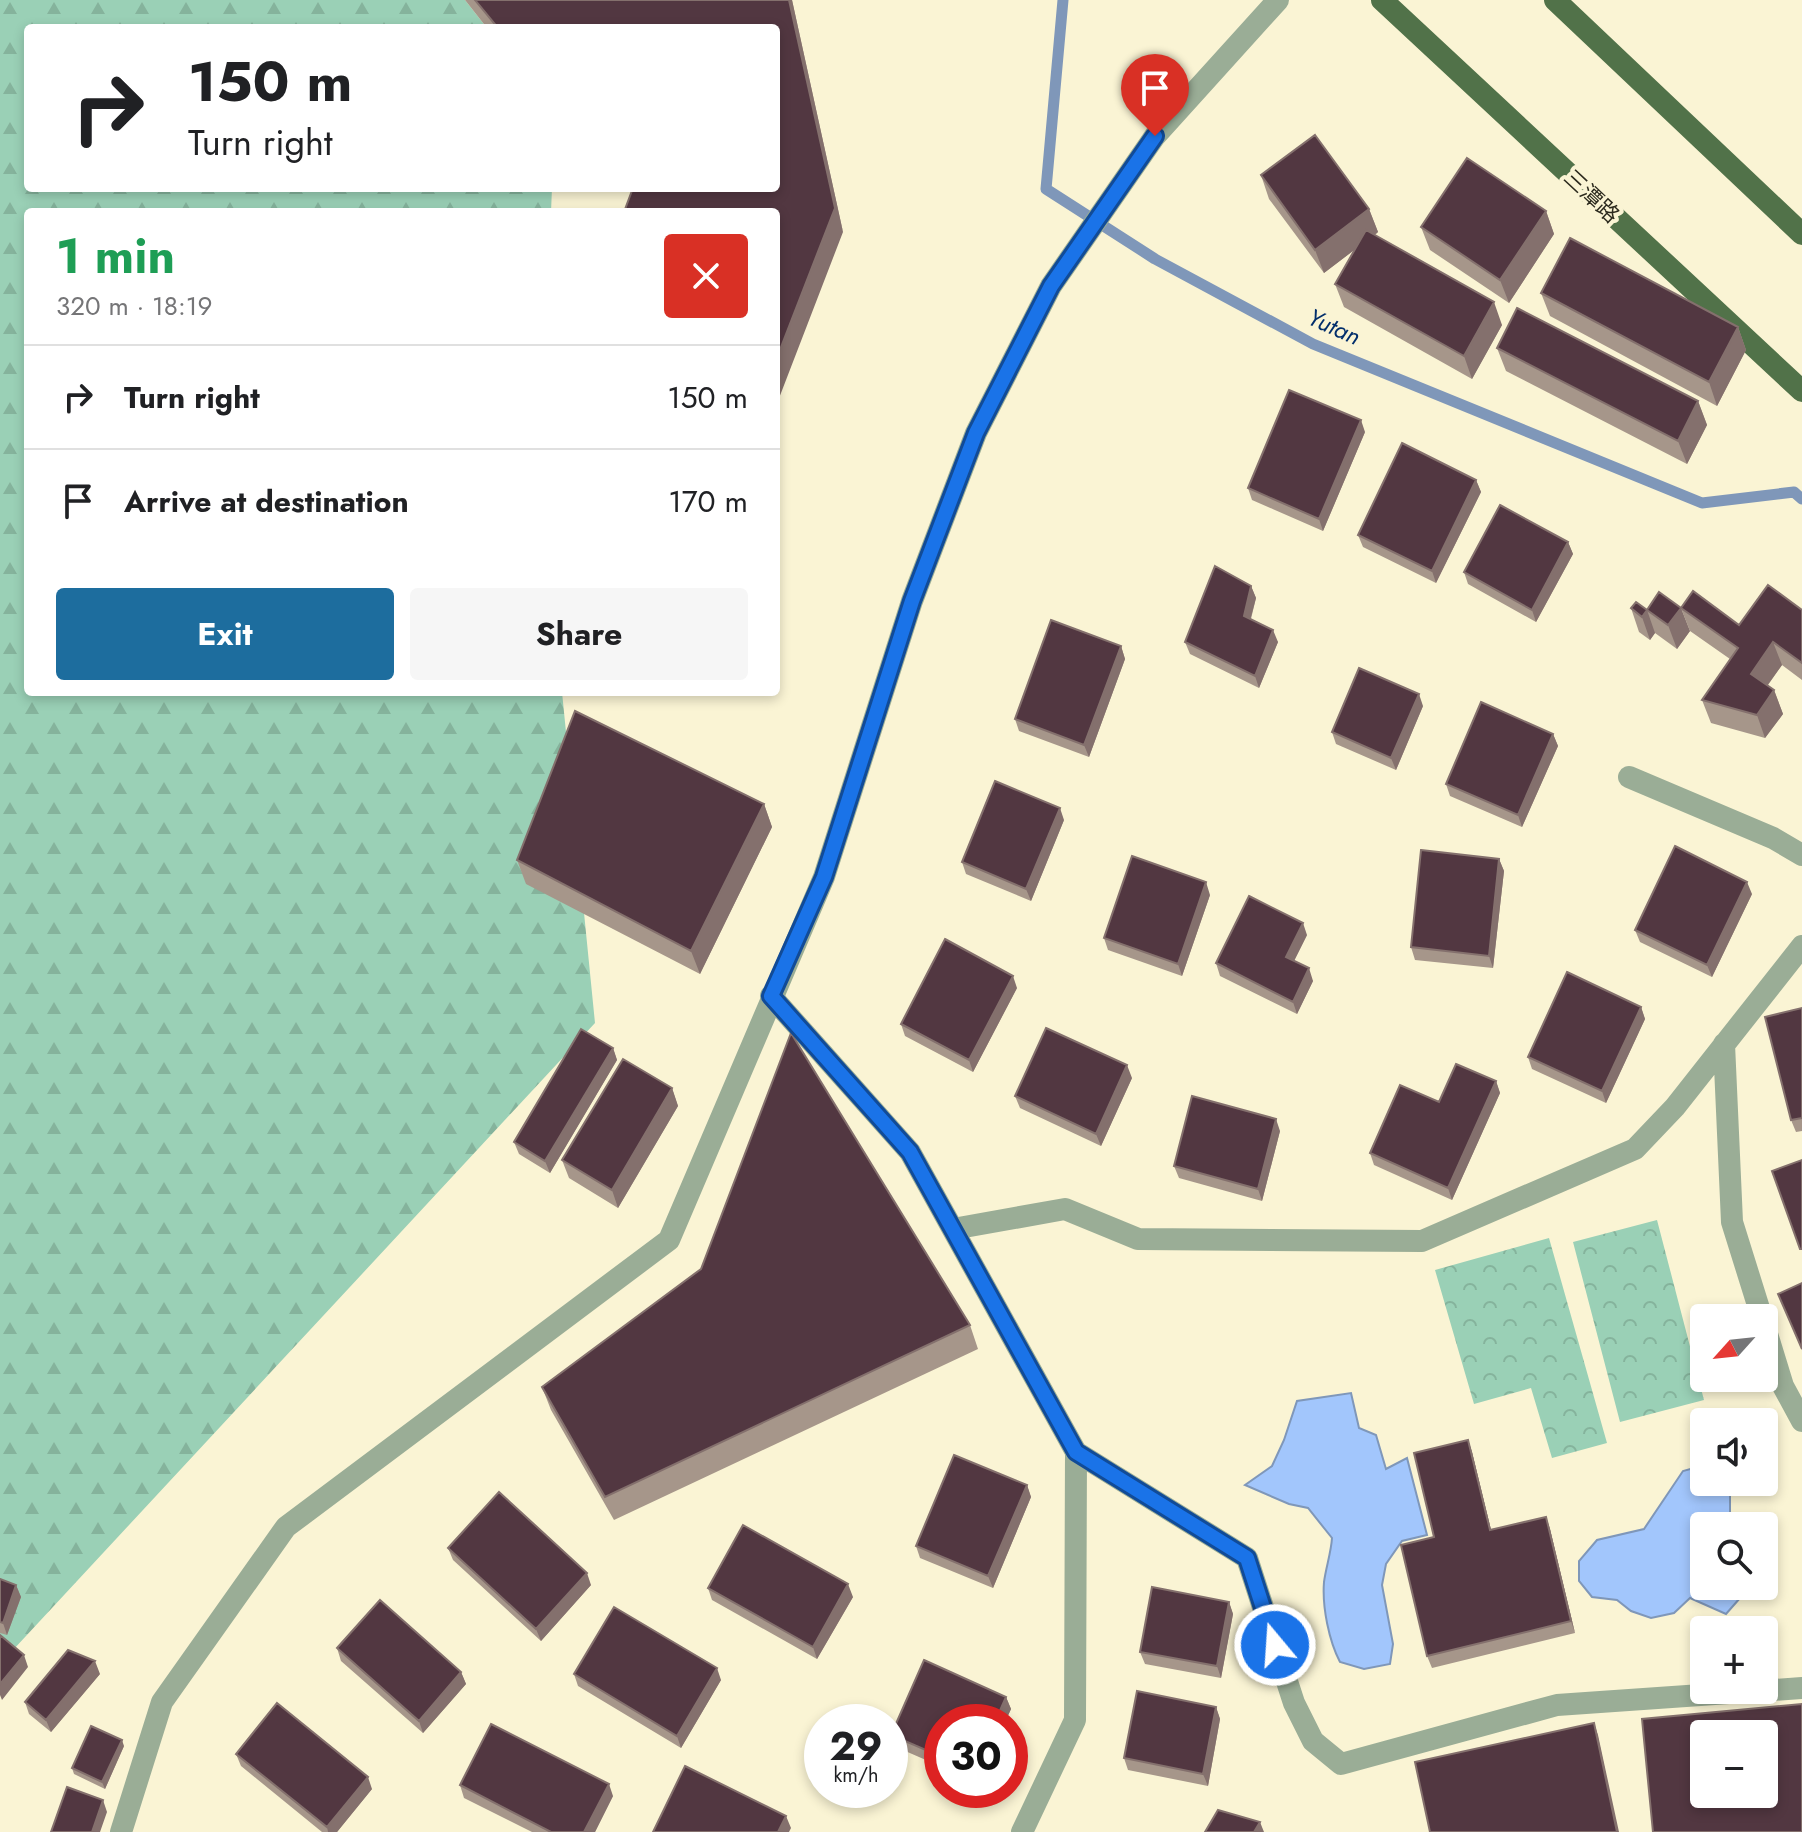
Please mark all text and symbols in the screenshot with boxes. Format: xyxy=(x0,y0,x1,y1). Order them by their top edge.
text: 150 m xyxy=(188,41,352,122)
pin xyxy=(1121,54,1189,136)
icon: right xyxy=(56,56,160,160)
icon: arrive xyxy=(1133,66,1177,110)
text: Turn right xyxy=(188,116,333,168)
street label: 三潭路 xyxy=(1557,162,1627,230)
text: 1 min xyxy=(56,222,175,291)
button: close xyxy=(664,234,748,318)
text: 320 m · 18:19 xyxy=(56,287,212,325)
water label: Yutan xyxy=(1302,299,1366,354)
icon: right xyxy=(56,375,100,419)
text: Turn right xyxy=(124,376,260,419)
text: 150 m xyxy=(667,376,748,419)
icon: arrive xyxy=(56,479,100,523)
text: Arrive at destination xyxy=(124,480,409,523)
text: 170 m xyxy=(668,480,748,523)
button: Exit xyxy=(56,588,394,680)
button: Share xyxy=(410,588,748,680)
north arrow xyxy=(1690,1304,1778,1392)
map controls xyxy=(1690,1304,1778,1808)
button: sound xyxy=(1690,1408,1778,1496)
button: search xyxy=(1690,1512,1778,1600)
position arrow xyxy=(1233,1603,1317,1687)
button: + xyxy=(1690,1616,1778,1704)
speed limit sign: 30 xyxy=(924,1704,1028,1808)
text: 29 xyxy=(830,1717,883,1775)
button: − xyxy=(1690,1720,1778,1808)
text: km/h xyxy=(833,1761,879,1790)

